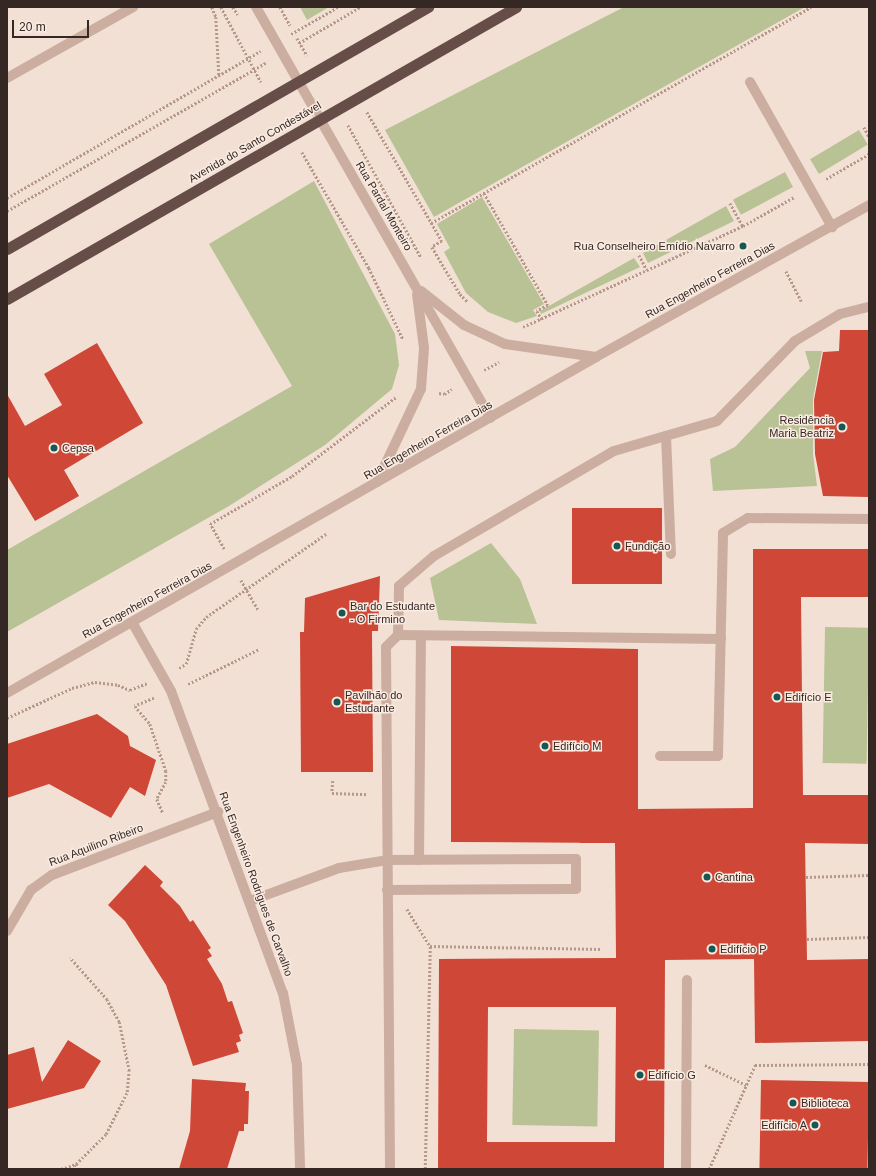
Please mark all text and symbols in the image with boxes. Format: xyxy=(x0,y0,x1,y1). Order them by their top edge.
scale bar xyxy=(14,12,91,38)
text: 20 m xyxy=(19,20,46,34)
street label: Avenida do Santo Condestável xyxy=(186,99,324,185)
street label: Rua Pardal Monteiro xyxy=(353,159,415,253)
place label: Rua Conselheiro Emídio Navarro xyxy=(574,239,735,253)
street label: Rua Engenheiro Ferreira Dias xyxy=(643,239,777,321)
marker: Rua Conselheiro Emídio Navarro xyxy=(738,241,748,251)
street label: Rua Engenheiro Ferreira Dias xyxy=(361,398,495,482)
place label: Residência Maria Beatriz xyxy=(769,414,834,440)
marker: Residência Maria Beatriz xyxy=(837,422,847,432)
place label: Cepsa xyxy=(62,441,94,455)
marker: Cepsa xyxy=(49,443,59,453)
place label: Fundição xyxy=(625,539,670,553)
marker: Fundição xyxy=(612,541,622,551)
street label: Rua Engenheiro Ferreira Dias xyxy=(80,559,214,641)
place label: Bar do Estudante - O Firmino xyxy=(350,600,435,626)
marker: Bar do Estudante - O Firmino xyxy=(337,608,347,618)
place label: Pavilhão do Estudante xyxy=(345,689,402,715)
place label: Edifício E xyxy=(785,690,831,704)
marker: Edifício E xyxy=(772,692,782,702)
marker: Pavilhão do Estudante xyxy=(332,697,342,707)
place label: Edifício M xyxy=(553,739,601,753)
marker: Edifício M xyxy=(540,741,550,751)
street label: Rua Engenheiro Rodrigues de Carvalho xyxy=(216,790,296,978)
street label: Rua Aquilino Ribeiro xyxy=(47,821,145,869)
place label: Cantina xyxy=(715,870,753,884)
marker: Cantina xyxy=(702,872,712,882)
place label: Edifício P xyxy=(720,942,766,956)
marker: Edifício P xyxy=(707,944,717,954)
place label: Edifício G xyxy=(648,1068,696,1082)
marker: Edifício G xyxy=(635,1070,645,1080)
place label: Biblioteca xyxy=(801,1096,849,1110)
marker: Biblioteca xyxy=(788,1098,798,1108)
place label: Edifício A xyxy=(761,1118,807,1132)
marker: Edifício A xyxy=(810,1120,820,1130)

